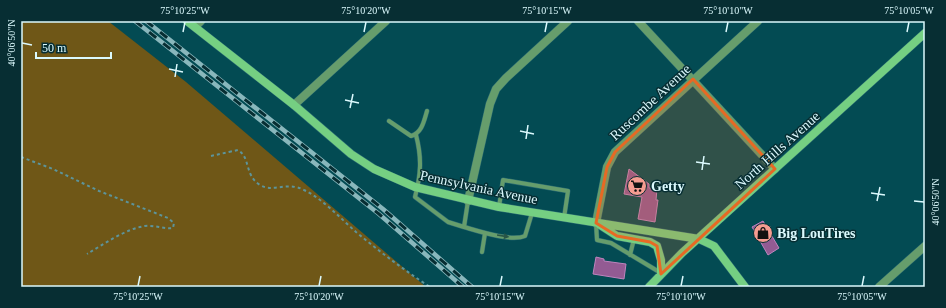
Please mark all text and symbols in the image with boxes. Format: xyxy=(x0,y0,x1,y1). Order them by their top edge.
text: 75°10'25"W xyxy=(160,5,210,16)
text: 75°10'20"W xyxy=(341,5,391,16)
text: 75°10'15"W xyxy=(522,5,572,16)
text: 75°10'10"W xyxy=(703,5,753,16)
text: 75°10'05"W xyxy=(884,5,934,16)
text: 40°06'50"N xyxy=(6,19,17,67)
scale bar xyxy=(36,34,111,60)
text: 50 m xyxy=(42,41,67,55)
street label: Ruscombe Avenue xyxy=(607,61,694,143)
street label: North Hills Avenue xyxy=(732,108,823,192)
street label: Pennsylvania Avenue xyxy=(419,168,539,207)
supermarket icon: Getty xyxy=(626,175,648,197)
text: 40°06'50"N xyxy=(930,178,941,226)
place label: Getty xyxy=(651,179,684,194)
shop icon: Big LouTires xyxy=(752,222,774,244)
place label: Big LouTires xyxy=(777,226,856,241)
one-way arrow xyxy=(497,233,510,239)
text: 75°10'25"W xyxy=(113,291,163,302)
text: 75°10'20"W xyxy=(294,291,344,302)
text: 75°10'15"W xyxy=(475,291,525,302)
text: 75°10'10"W xyxy=(656,291,706,302)
text: 75°10'05"W xyxy=(837,291,887,302)

